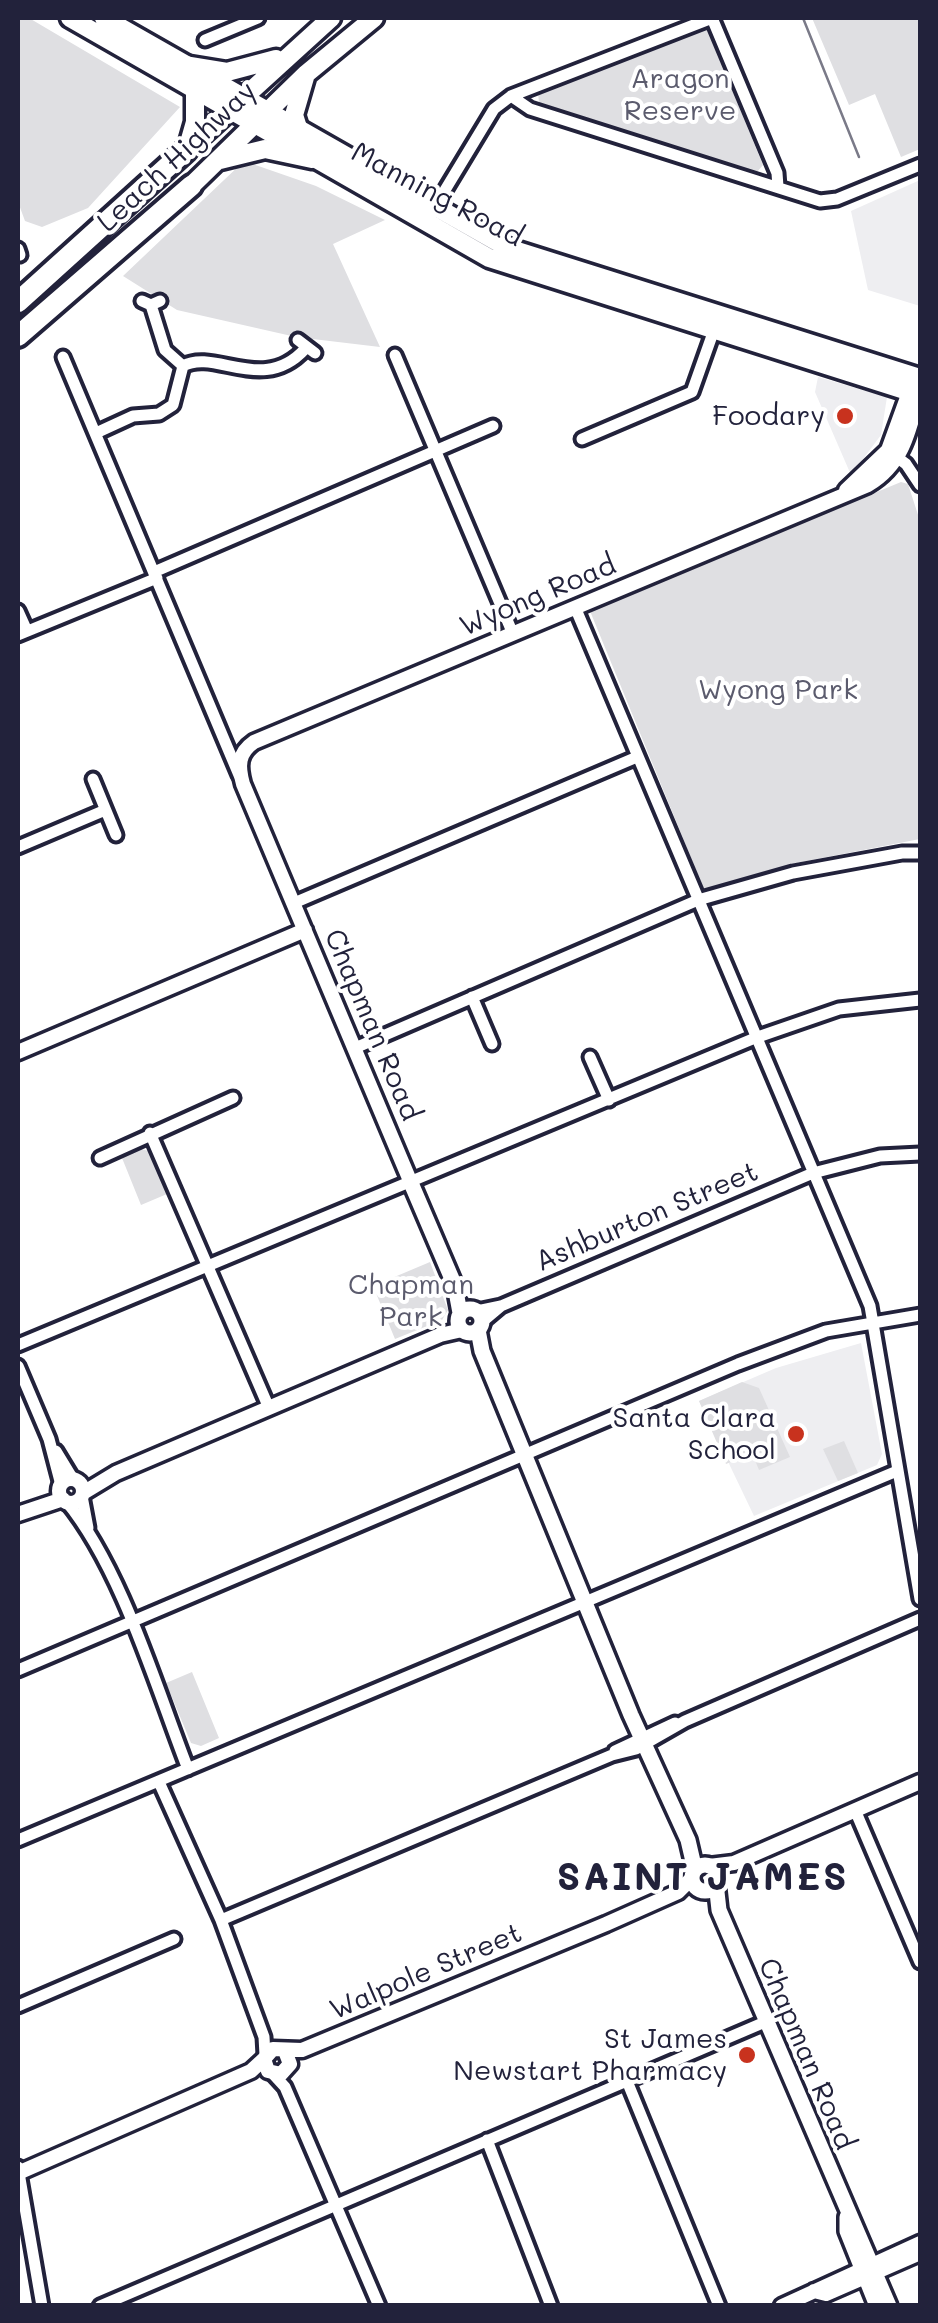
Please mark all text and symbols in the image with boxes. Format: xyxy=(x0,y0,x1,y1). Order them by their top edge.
park label: Aragon Reserve xyxy=(624,62,736,128)
street label: Leach Highway xyxy=(91,75,263,239)
street label: Manning Road xyxy=(345,136,529,254)
place label: Foodary xyxy=(712,399,825,433)
marker: Foodary xyxy=(834,405,856,427)
street label: Wyong Road xyxy=(455,548,621,644)
park label: Wyong Park xyxy=(698,673,858,707)
street label: Chapman Road xyxy=(317,924,427,1126)
street label: Ashburton Street xyxy=(531,1155,763,1279)
park label: Chapman Park xyxy=(348,1268,474,1334)
place label: Santa Clara School xyxy=(613,1401,776,1467)
marker: Santa Clara School xyxy=(785,1423,807,1445)
district label: SAINT JAMES xyxy=(557,1855,849,1901)
street label: Walpole Street xyxy=(325,1916,527,2028)
street label: Chapman Road xyxy=(751,1953,861,2155)
place label: St James Newstart Pharmacy xyxy=(453,2022,727,2088)
marker: St James Newstart Pharmacy xyxy=(736,2044,758,2066)

